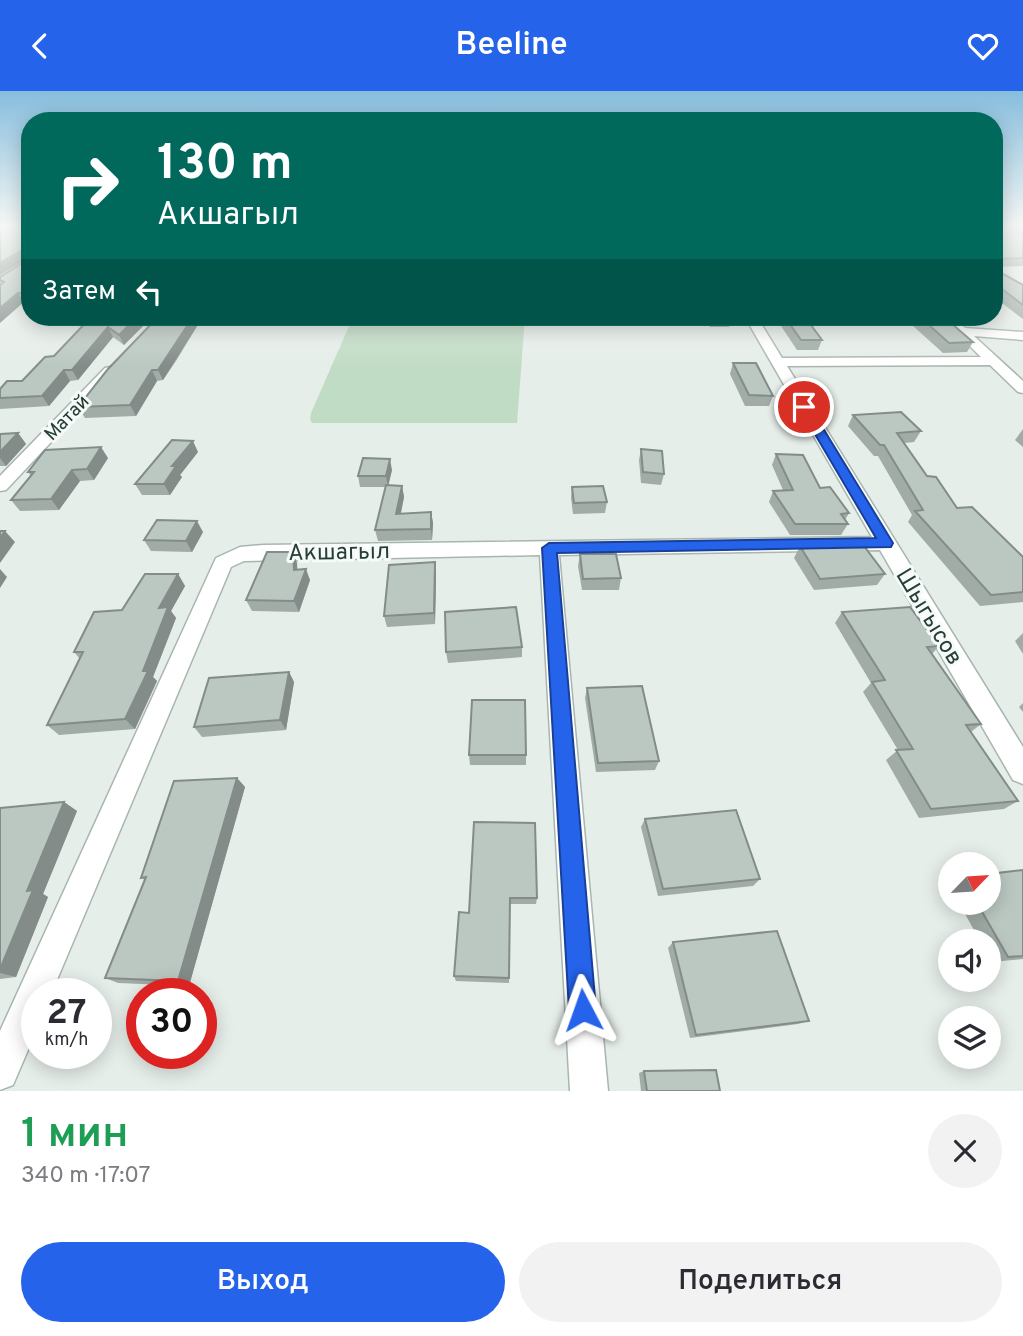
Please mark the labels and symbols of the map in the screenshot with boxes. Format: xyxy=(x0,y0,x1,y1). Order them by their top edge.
pin xyxy=(774,377,834,437)
street label: Матай xyxy=(40,390,95,446)
street label: Акшагыл xyxy=(288,538,390,569)
street label: Шыгысов xyxy=(888,564,968,671)
north arrow xyxy=(938,852,1001,915)
position arrow xyxy=(546,973,620,1047)
speed limit sign: 30 xyxy=(126,978,217,1069)

